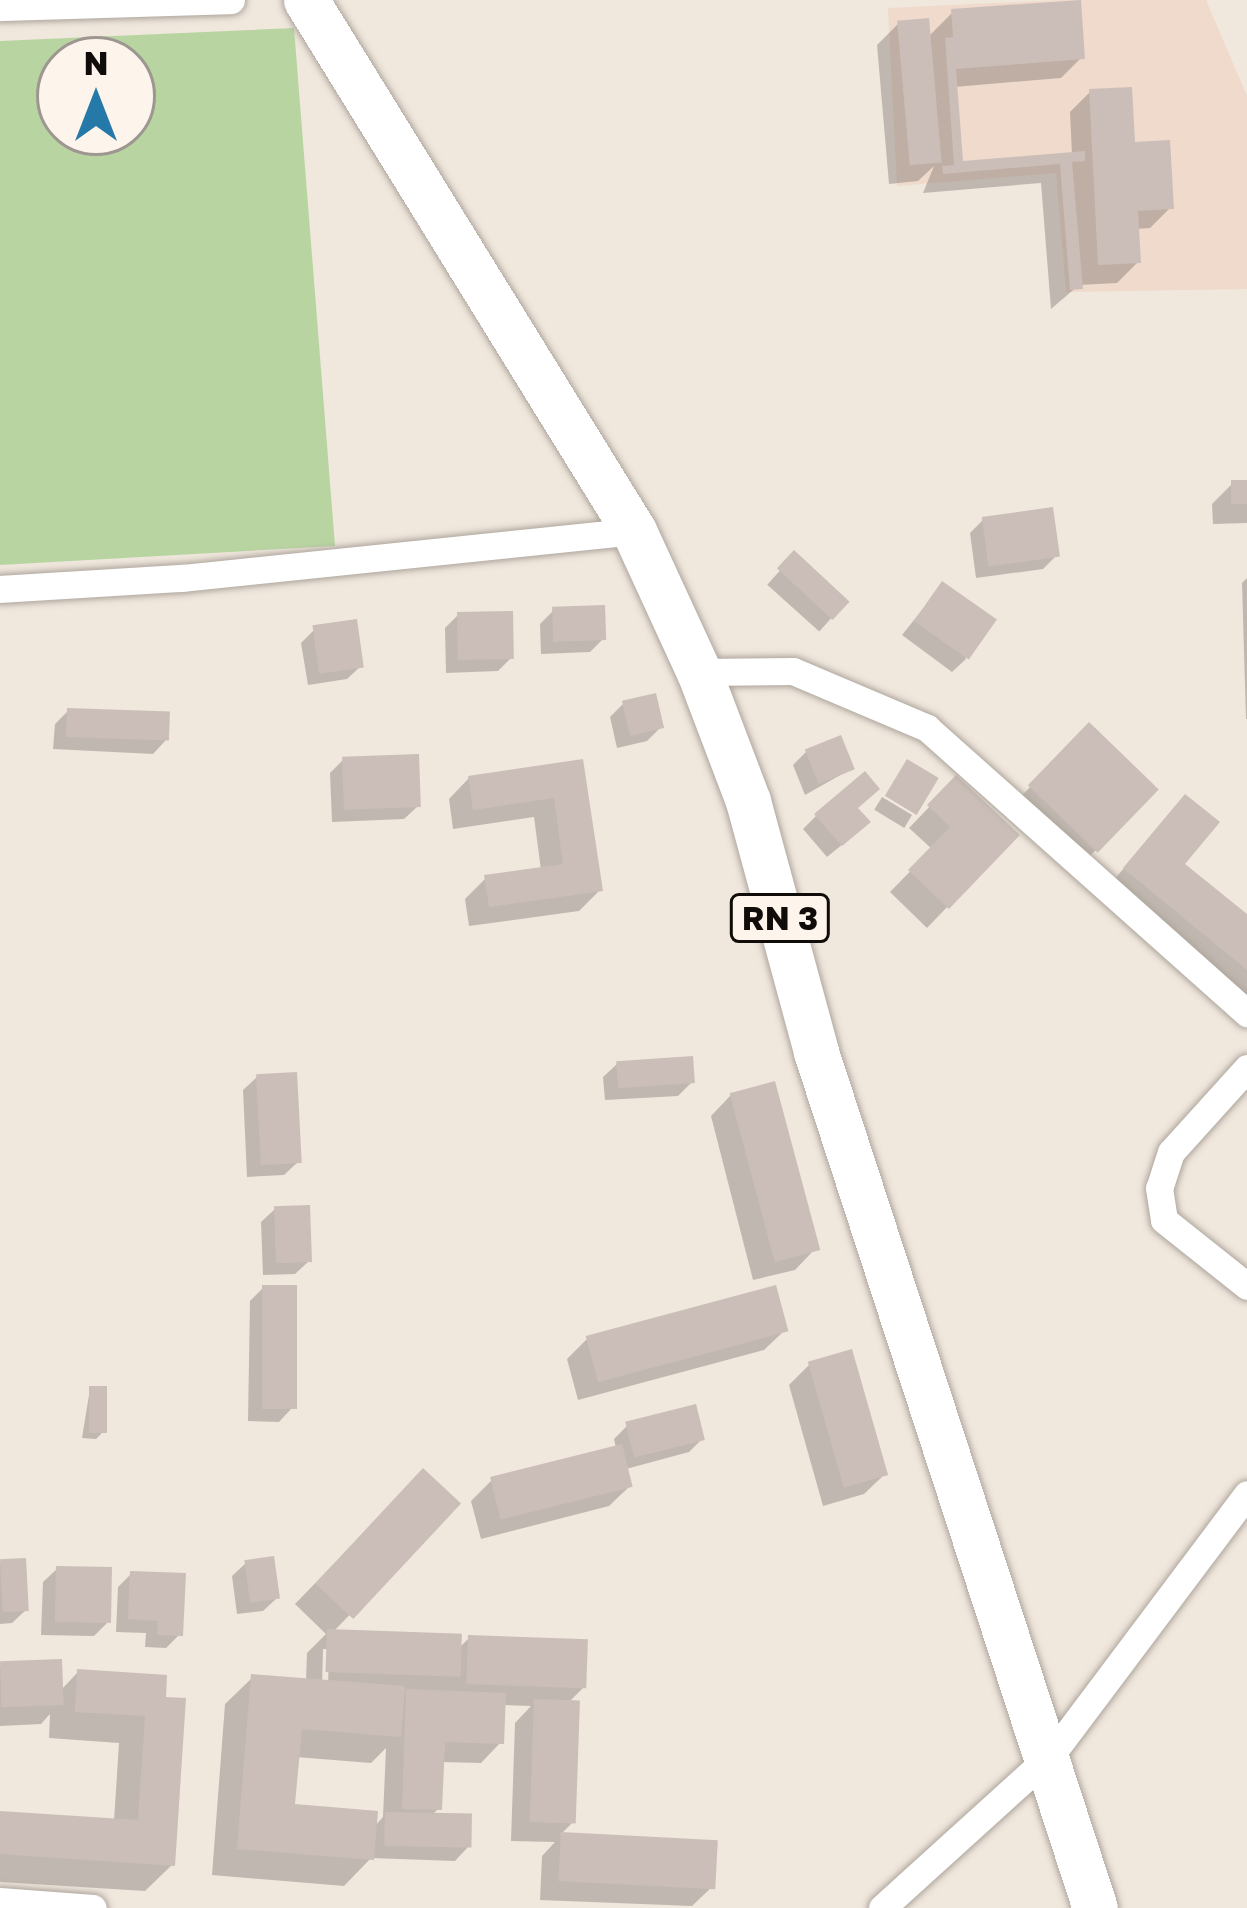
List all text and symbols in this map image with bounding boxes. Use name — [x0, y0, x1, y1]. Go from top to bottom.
north arrow — [36, 36, 156, 156]
text: N — [83, 43, 109, 82]
road number: RN 3 — [729, 891, 831, 945]

